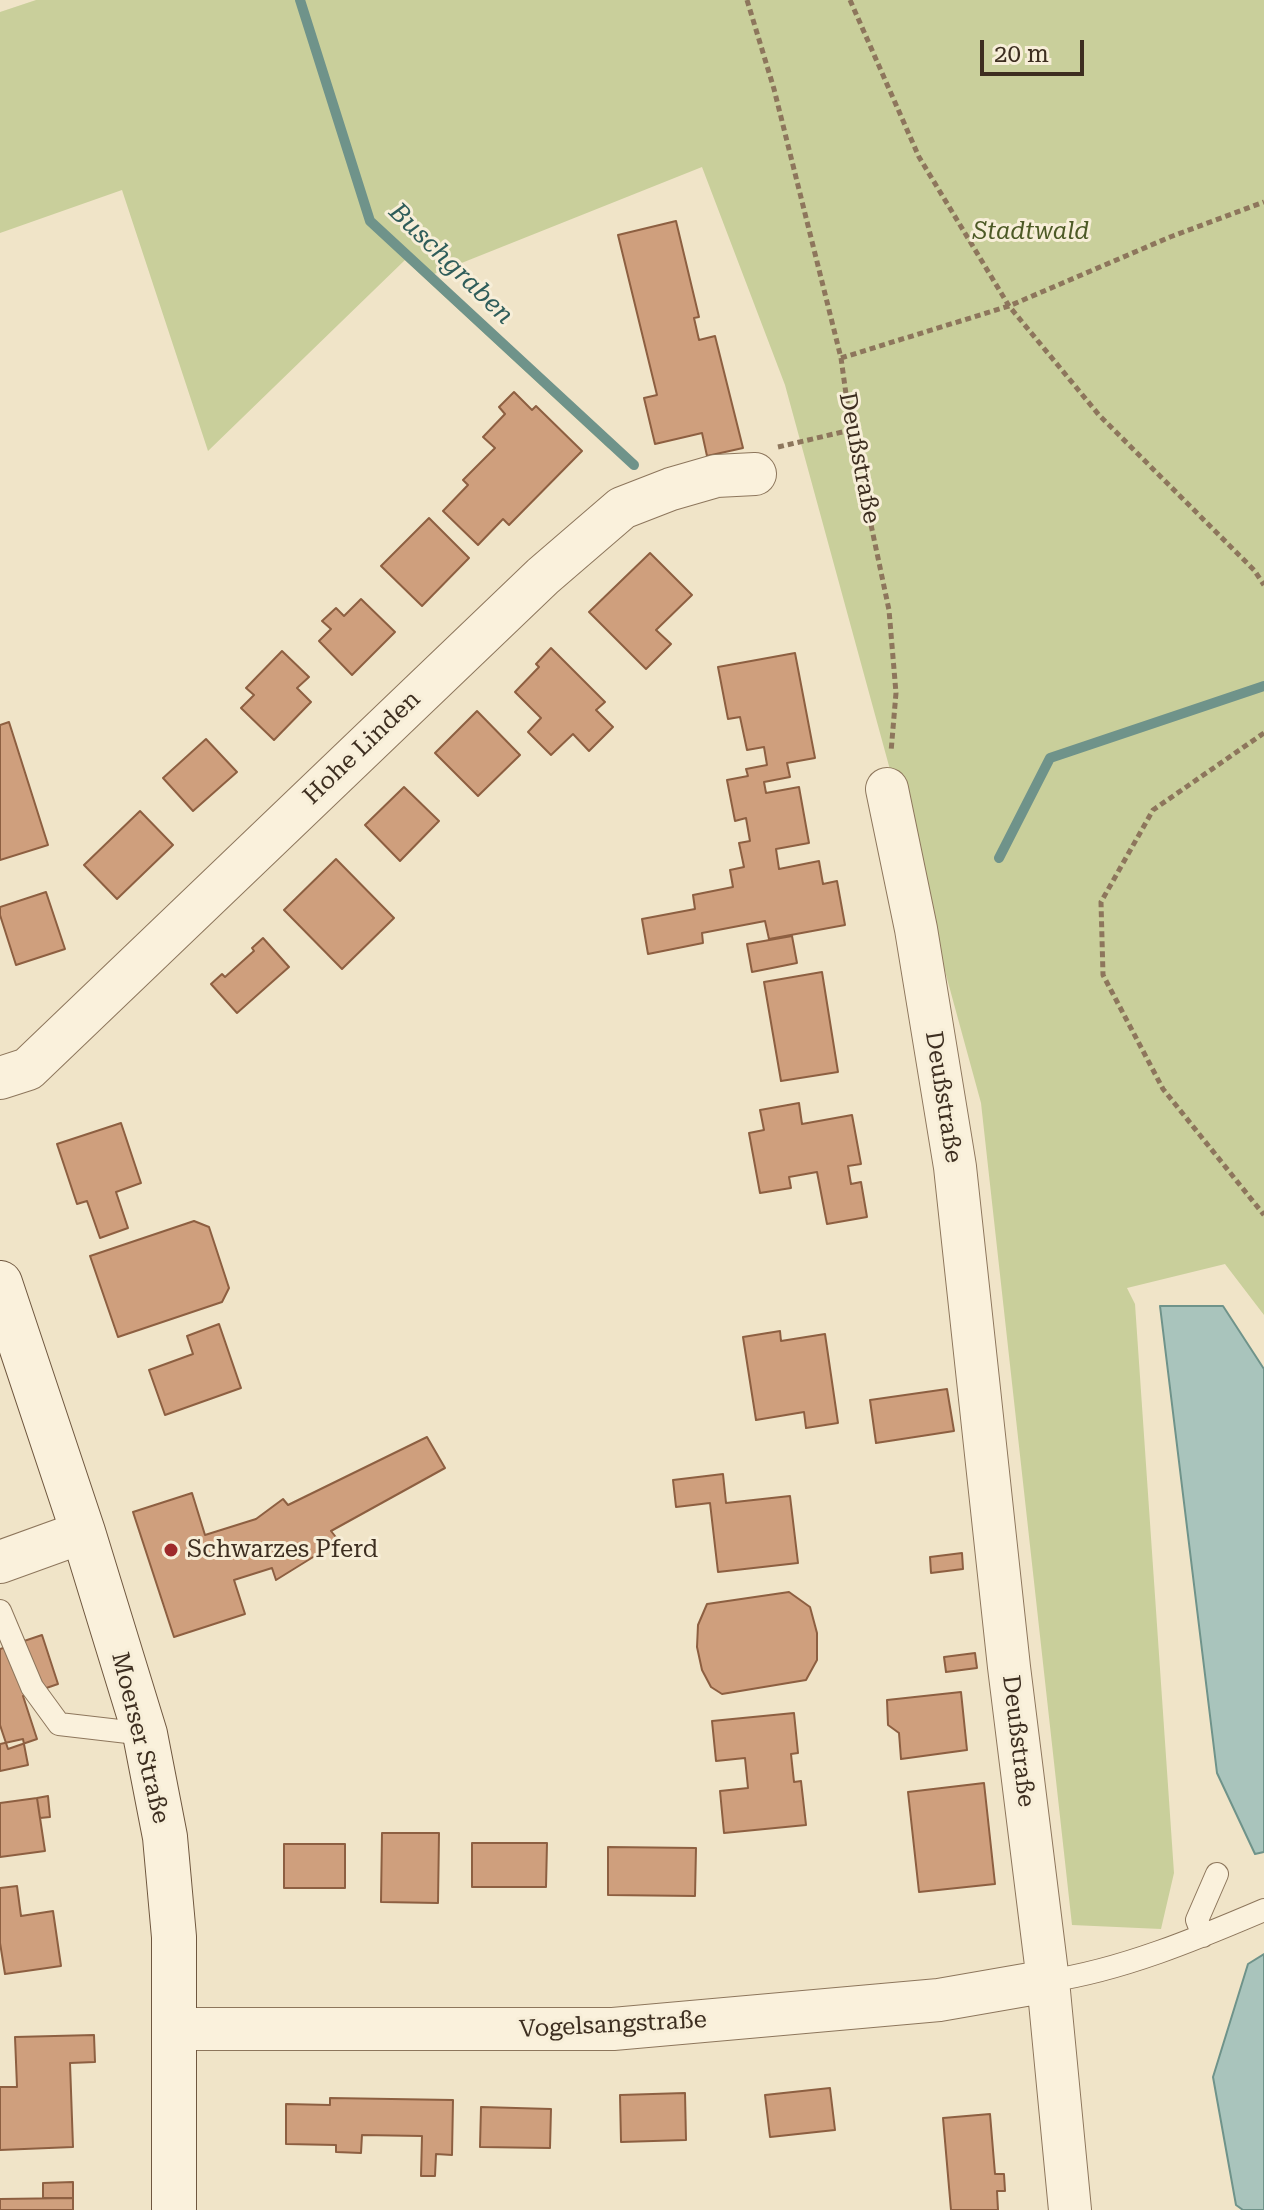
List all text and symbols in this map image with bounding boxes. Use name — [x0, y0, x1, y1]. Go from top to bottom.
scale bar — [984, 24, 1088, 74]
text: 20 m — [994, 40, 1049, 68]
water label: Buschgraben — [382, 197, 520, 331]
park label: Stadtwald — [973, 218, 1089, 246]
street label: Deußstraße — [832, 390, 886, 526]
street label: Hohe Linden — [298, 685, 426, 811]
street label: Deußstraße — [918, 1029, 968, 1165]
place label: Schwarzes Pferd — [187, 1536, 378, 1564]
marker: Schwarzes Pferd — [162, 1541, 180, 1559]
street label: Moerser Straße — [105, 1649, 175, 1827]
street label: Deußstraße — [996, 1673, 1040, 1809]
street label: Vogelsangstraße — [518, 2006, 708, 2044]

